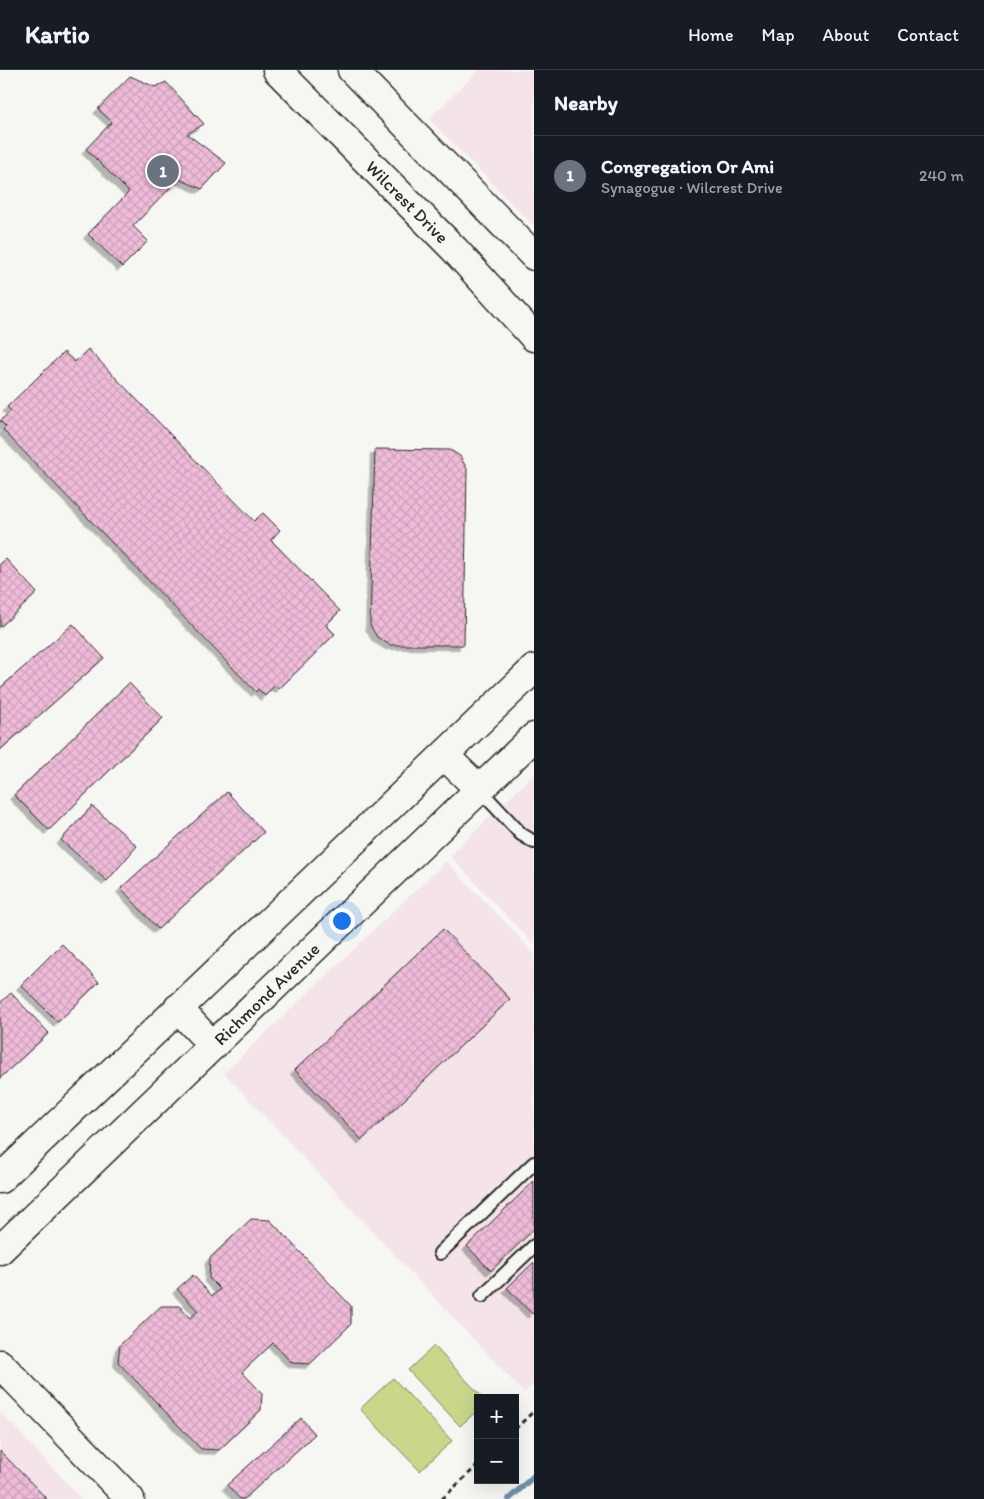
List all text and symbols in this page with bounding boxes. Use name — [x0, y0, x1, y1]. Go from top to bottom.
text: Kartio — [25, 20, 90, 49]
text: Home — [688, 24, 734, 46]
text: Map — [762, 24, 795, 46]
text: About — [823, 24, 869, 46]
text: Contact — [897, 24, 959, 46]
text: Nearby — [554, 90, 618, 115]
pin: 1 — [147, 152, 179, 190]
text: Congregation Or Ami — [601, 155, 774, 178]
street label: Wilcrest Drive — [361, 156, 453, 248]
text: 1 — [566, 166, 574, 185]
text: 240 m — [919, 166, 964, 185]
text: Synagogue · Wilcrest Drive — [601, 178, 783, 197]
your location — [329, 908, 355, 934]
street label: Richmond Avenue — [210, 938, 324, 1050]
map controls — [474, 1394, 519, 1484]
button: + — [474, 1394, 519, 1439]
button: − — [474, 1439, 519, 1484]

